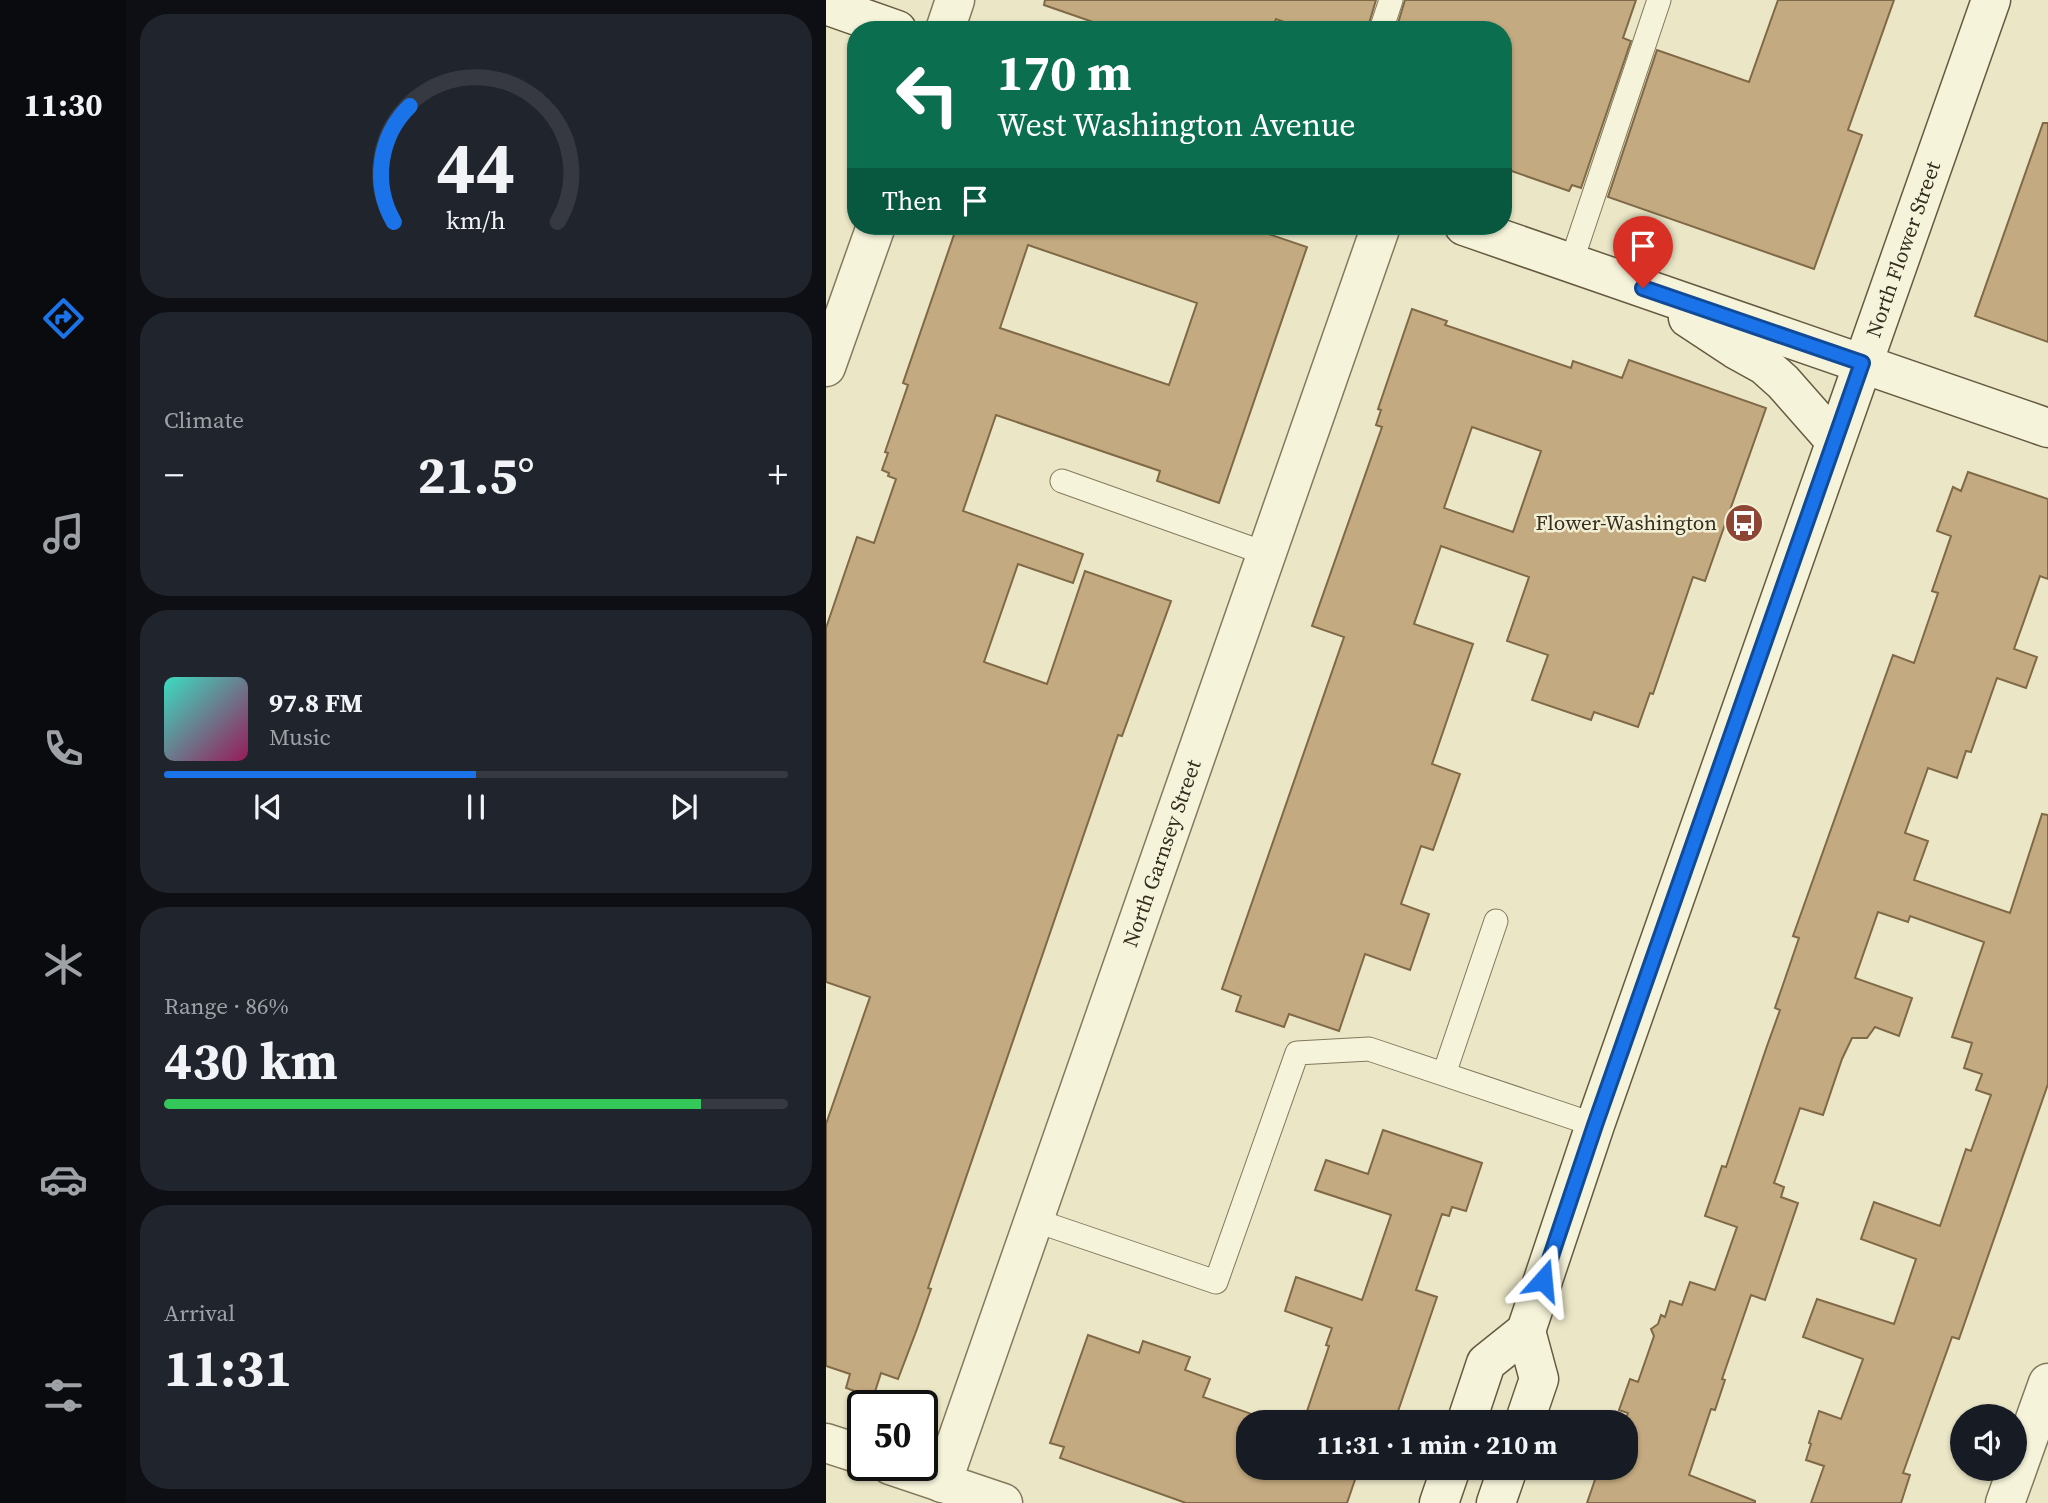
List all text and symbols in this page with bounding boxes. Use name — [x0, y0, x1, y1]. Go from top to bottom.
text: 170 m — [997, 39, 1132, 106]
icon: left — [882, 49, 973, 140]
text: 11:30 — [24, 83, 102, 127]
text: West Washington Avenue — [997, 103, 1356, 147]
text: 44 — [437, 117, 515, 216]
street label: North Flower Street — [1858, 157, 1947, 341]
icon: arrive — [956, 182, 994, 220]
text: Then — [882, 183, 942, 219]
text: km/h — [446, 203, 506, 237]
pin — [1613, 216, 1673, 288]
icon: arrive — [1624, 227, 1662, 265]
icon: directions — [39, 294, 88, 343]
text: Climate — [164, 404, 244, 436]
text: 21.5° — [417, 439, 535, 510]
text: − — [164, 449, 184, 501]
text: + — [768, 449, 788, 501]
bus stop icon: Flower-Washington — [1723, 502, 1765, 544]
place label: Flower-Washington — [1535, 508, 1717, 537]
icon: music — [39, 509, 88, 558]
text: 97.8 FM — [269, 685, 363, 721]
text: Music — [269, 721, 331, 753]
icon: phone — [39, 724, 88, 773]
street label: North Garnsey Street — [1115, 755, 1208, 951]
icon: previous — [249, 788, 287, 826]
icon: pause — [457, 788, 495, 826]
icon: next — [665, 788, 703, 826]
icon: climate — [39, 940, 88, 989]
text: Range · 86% — [164, 990, 289, 1022]
text: 430 km — [164, 1025, 338, 1096]
icon: car — [39, 1155, 88, 1204]
position arrow — [1506, 1243, 1580, 1317]
text: Arrival — [164, 1297, 235, 1329]
text: 11:31 — [164, 1332, 292, 1403]
icon: filters — [39, 1371, 88, 1420]
speed limit sign: 50 — [847, 1390, 938, 1481]
map controls — [1950, 1404, 2027, 1481]
button: sound — [1950, 1404, 2027, 1481]
text: 11:31 · 1 min · 210 m — [1317, 1427, 1557, 1463]

